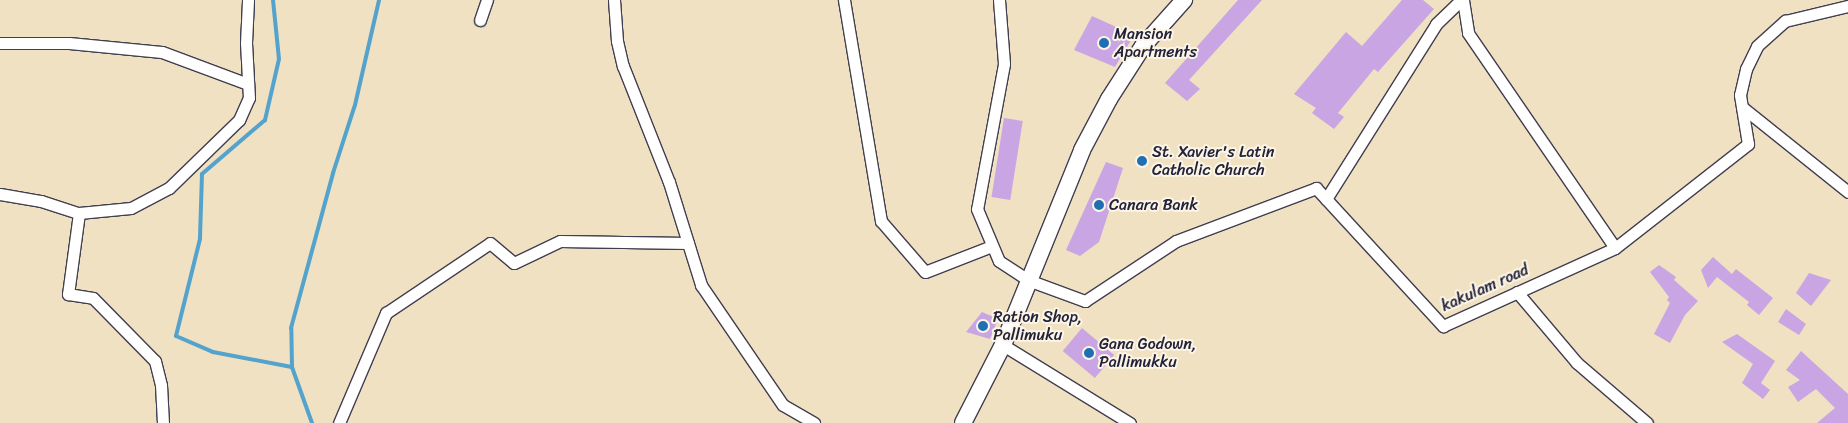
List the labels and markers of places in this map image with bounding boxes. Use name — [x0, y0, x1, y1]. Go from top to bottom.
place label: Mansion Apartments — [1114, 24, 1197, 62]
marker: Mansion Apartments — [1098, 37, 1110, 49]
place label: St. Xavier's Latin Catholic Church — [1152, 142, 1274, 180]
marker: St. Xavier's Latin Catholic Church — [1136, 155, 1148, 167]
place label: Canara Bank — [1109, 195, 1198, 215]
marker: Canara Bank — [1093, 199, 1105, 211]
place label: Ration Shop, Pallimuku — [993, 307, 1082, 345]
marker: Ration Shop, Pallimuku — [977, 320, 989, 332]
place label: Gana Godown, Pallimukku — [1099, 334, 1197, 372]
marker: Gana Godown, Pallimukku — [1083, 347, 1095, 359]

